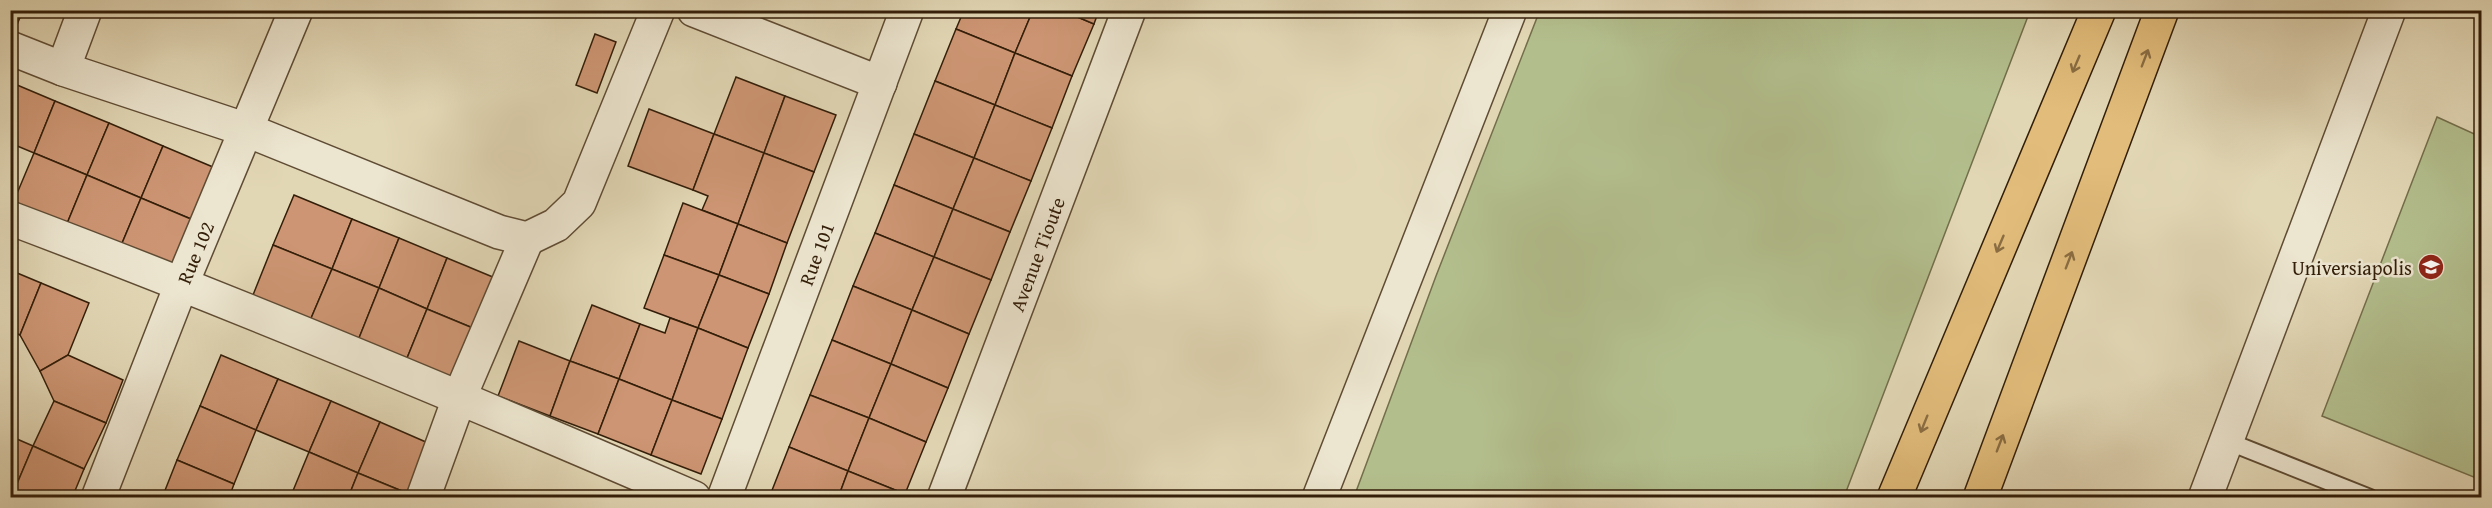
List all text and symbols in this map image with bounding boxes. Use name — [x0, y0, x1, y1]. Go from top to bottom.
one-way arrow — [2140, 49, 2151, 68]
one-way arrow — [2070, 55, 2081, 73]
street label: Avenue Tioute — [1002, 193, 1071, 315]
street label: Rue 102 — [169, 217, 221, 288]
street label: Rue 101 — [791, 218, 841, 289]
one-way arrow — [1994, 234, 2005, 253]
one-way arrow — [2064, 251, 2075, 270]
school or university icon: Universiapolis — [2416, 252, 2446, 282]
place label: Universiapolis — [2292, 253, 2412, 282]
one-way arrow — [1918, 414, 1929, 432]
one-way arrow — [1996, 434, 2007, 453]

